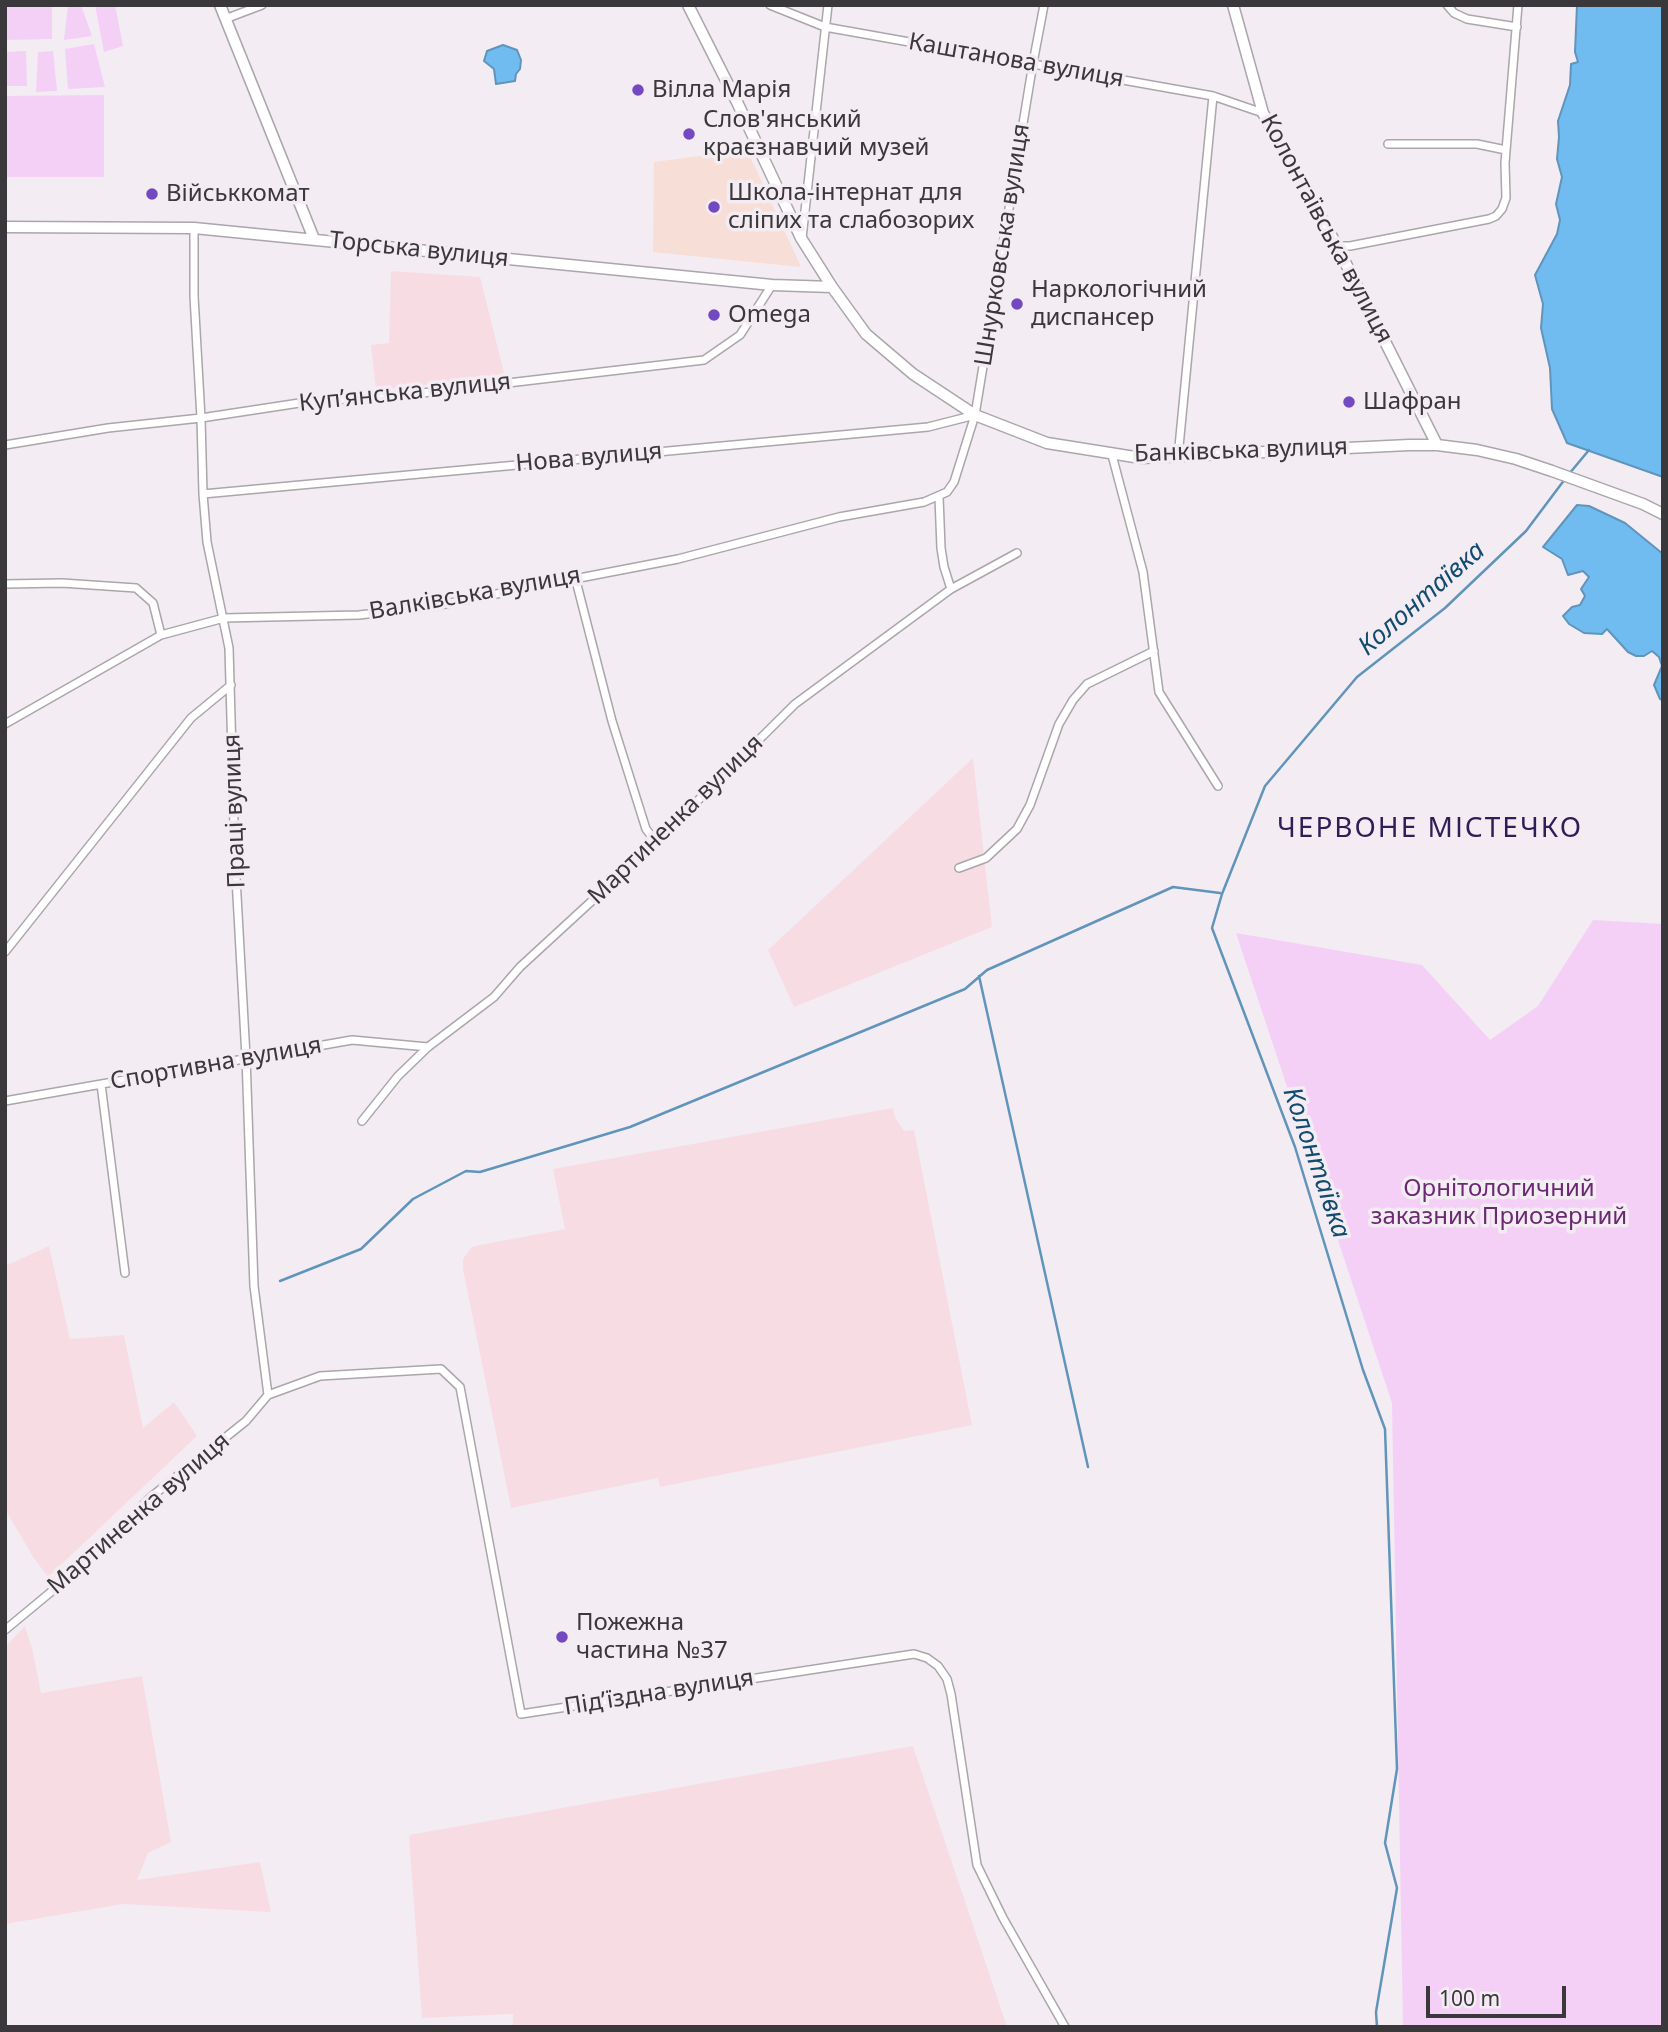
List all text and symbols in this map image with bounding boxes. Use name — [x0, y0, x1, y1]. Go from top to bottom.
street label: Каштанова вулиця — [906, 28, 1126, 94]
place label: Вілла Марія — [652, 76, 791, 104]
marker: Вілла Марія — [630, 82, 646, 98]
place label: Слов'янський краєзнавчий музей — [703, 106, 930, 162]
street label: Колонтаївська вулиця — [1254, 110, 1398, 348]
street label: Шнурковська вулиця — [970, 122, 1036, 368]
marker: Слов'янський краєзнавчий музей — [681, 126, 697, 142]
place label: Школа-інтернат для сліпих та слабозорих — [728, 179, 974, 235]
place label: Військкомат — [166, 180, 310, 208]
marker: Військкомат — [144, 186, 160, 202]
marker: Школа-інтернат для сліпих та слабозорих — [706, 199, 722, 215]
street label: Торська вулиця — [328, 226, 510, 274]
place label: Наркологічний диспансер — [1031, 276, 1207, 332]
marker: Наркологічний диспансер — [1009, 296, 1025, 312]
place label: Omega — [728, 301, 811, 329]
marker: Omega — [706, 307, 722, 323]
street label: Куп’янська вулиця — [298, 368, 512, 418]
place label: Шафран — [1363, 388, 1462, 416]
marker: Шафран — [1341, 394, 1357, 410]
street label: Банківська вулиця — [1134, 433, 1348, 469]
street label: Нова вулиця — [515, 437, 663, 479]
water label: Колонтаївка — [1352, 536, 1492, 662]
street label: Валківська вулиця — [367, 561, 583, 627]
street label: Мартиненка вулиця — [583, 729, 769, 911]
street label: Праці вулиця — [218, 733, 252, 889]
district label: ЧЕРВОНЕ МІСТЕЧКО — [1279, 812, 1581, 846]
street label: Спортивна вулиця — [108, 1031, 324, 1097]
water label: Колонтаївка — [1276, 1083, 1356, 1243]
park label: Орнiтологичний заказник Приозерний — [1371, 1175, 1627, 1231]
street label: Мартиненка вулиця — [42, 1427, 236, 1601]
place label: Пожежна частина №37 — [576, 1609, 728, 1665]
marker: Пожежна частина №37 — [554, 1629, 570, 1645]
street label: Під’їздна вулиця — [562, 1664, 756, 1722]
scale bar — [1430, 1972, 1570, 2016]
text: 100 m — [1439, 1984, 1500, 2012]

